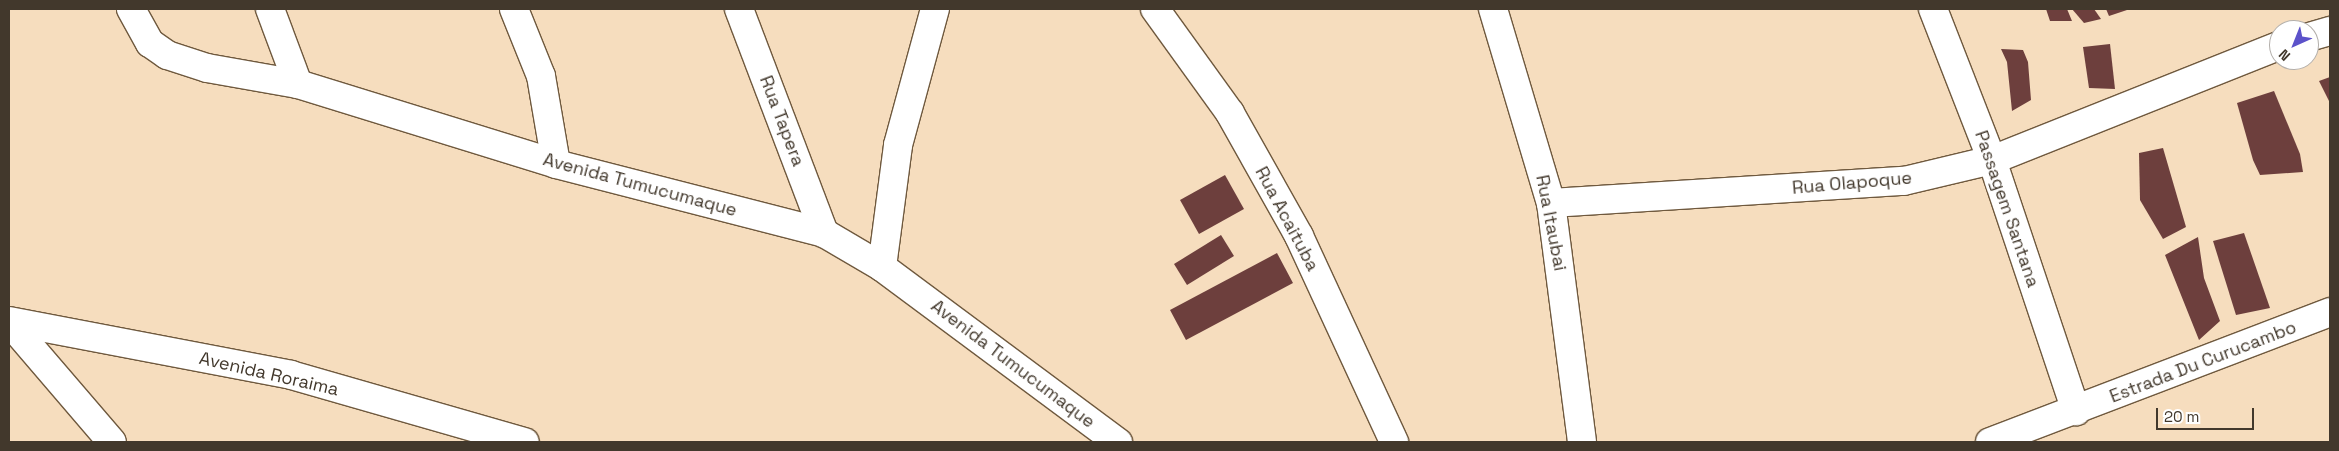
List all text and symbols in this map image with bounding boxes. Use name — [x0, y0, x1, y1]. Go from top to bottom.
north arrow — [2269, 20, 2319, 70]
text: N — [2275, 45, 2294, 65]
street label: Rua Tapera — [755, 72, 809, 170]
street label: Passagem Santana — [1970, 128, 2044, 290]
street label: Avenida Tumucumaque — [541, 149, 739, 221]
street label: Rua Acaituba — [1250, 163, 1324, 275]
street label: Rua Olapoque — [1791, 167, 1913, 199]
street label: Rua Itaubai — [1531, 173, 1571, 273]
street label: Avenida Tumucumaque — [927, 295, 1099, 433]
street label: Estrada Du Curucambo — [2107, 316, 2299, 408]
street label: Avenida Roraima — [197, 347, 341, 401]
scale bar — [2159, 398, 2256, 430]
text: 20 m — [2164, 407, 2199, 426]

